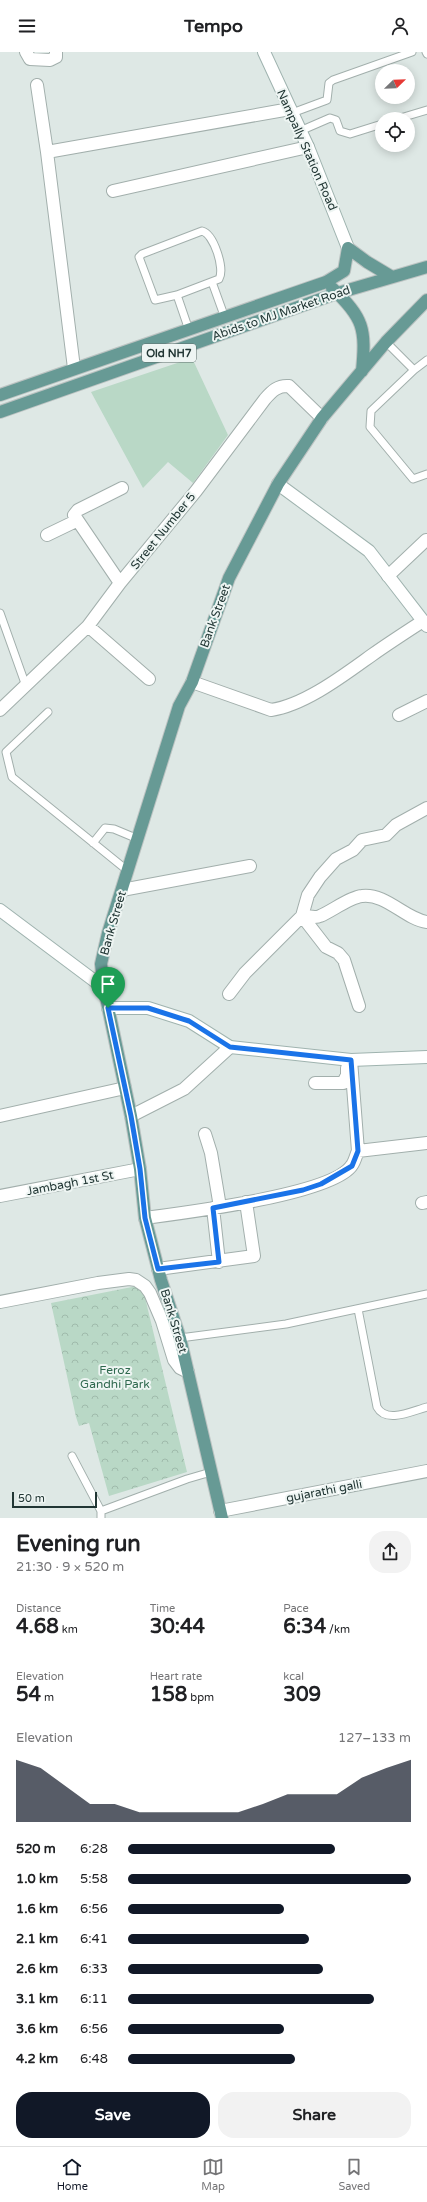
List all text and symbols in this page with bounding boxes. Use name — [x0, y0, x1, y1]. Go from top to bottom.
icon: menu — [16, 15, 38, 37]
text: Tempo — [184, 15, 243, 37]
icon: person — [389, 15, 411, 37]
north arrow — [375, 64, 415, 104]
map controls — [375, 64, 415, 152]
street label: Nampally Station Road — [274, 87, 340, 213]
button: locate — [375, 112, 415, 152]
street label: Abids to MJ Market Road — [210, 283, 352, 343]
road number: Old NH7 — [142, 344, 196, 362]
street label: Street Number 5 — [128, 490, 198, 572]
street label: Bank Street — [197, 582, 233, 650]
street label: Bank Street — [97, 889, 129, 957]
pin — [91, 967, 125, 1008]
icon: arrive — [97, 973, 119, 995]
street label: Jambagh 1st St — [25, 1168, 115, 1198]
street label: Bank Street — [158, 1287, 191, 1355]
park label: Feroz Gandhi Park — [80, 1363, 150, 1391]
street label: gujarathi galli — [285, 1477, 363, 1505]
scale bar — [12, 1490, 97, 1509]
text: 50 m — [18, 1492, 45, 1505]
text: Evening run — [16, 1531, 141, 1557]
button: share — [369, 1531, 411, 1573]
text: 21:30 · 9 × 520 m — [16, 1559, 124, 1575]
text: Distance — [16, 1602, 61, 1615]
text: Time — [150, 1602, 175, 1615]
text: Pace — [283, 1602, 309, 1615]
text: 4.68 — [16, 1615, 59, 1639]
text: 30:44 — [150, 1615, 205, 1639]
text: 6:34 — [283, 1615, 326, 1639]
text: km — [59, 1623, 78, 1636]
text: /km — [326, 1623, 350, 1636]
text: Elevation — [16, 1670, 64, 1683]
text: Heart rate — [150, 1670, 202, 1683]
text: kcal — [283, 1670, 304, 1683]
text: 54 — [16, 1683, 41, 1707]
text: 158 — [150, 1683, 187, 1707]
text: 309 — [283, 1683, 321, 1707]
text: m — [41, 1691, 54, 1704]
text: bpm — [187, 1691, 214, 1704]
text: Elevation — [16, 1730, 73, 1746]
text: 127–133 m — [338, 1730, 411, 1746]
text: 520 m — [16, 1841, 56, 1857]
text: 6:28 — [80, 1841, 108, 1857]
text: 1.0 km — [16, 1871, 58, 1887]
text: 5:58 — [80, 1871, 108, 1887]
text: 1.6 km — [16, 1901, 58, 1917]
text: 6:56 — [80, 1901, 108, 1917]
text: 2.1 km — [16, 1931, 58, 1947]
text: 6:41 — [80, 1931, 108, 1947]
text: 2.6 km — [16, 1961, 58, 1977]
text: 6:33 — [80, 1961, 108, 1977]
text: 3.1 km — [16, 1991, 58, 2007]
text: 6:11 — [80, 1991, 108, 2007]
text: 3.6 km — [16, 2021, 58, 2037]
text: 6:56 — [80, 2021, 108, 2037]
text: 4.2 km — [16, 2051, 58, 2067]
text: 6:48 — [80, 2051, 108, 2067]
button: Save — [16, 2092, 210, 2138]
button: Share — [218, 2092, 411, 2138]
tab: Home — [57, 2156, 88, 2193]
tab: Map — [201, 2156, 225, 2193]
tab: Saved — [338, 2156, 370, 2193]

